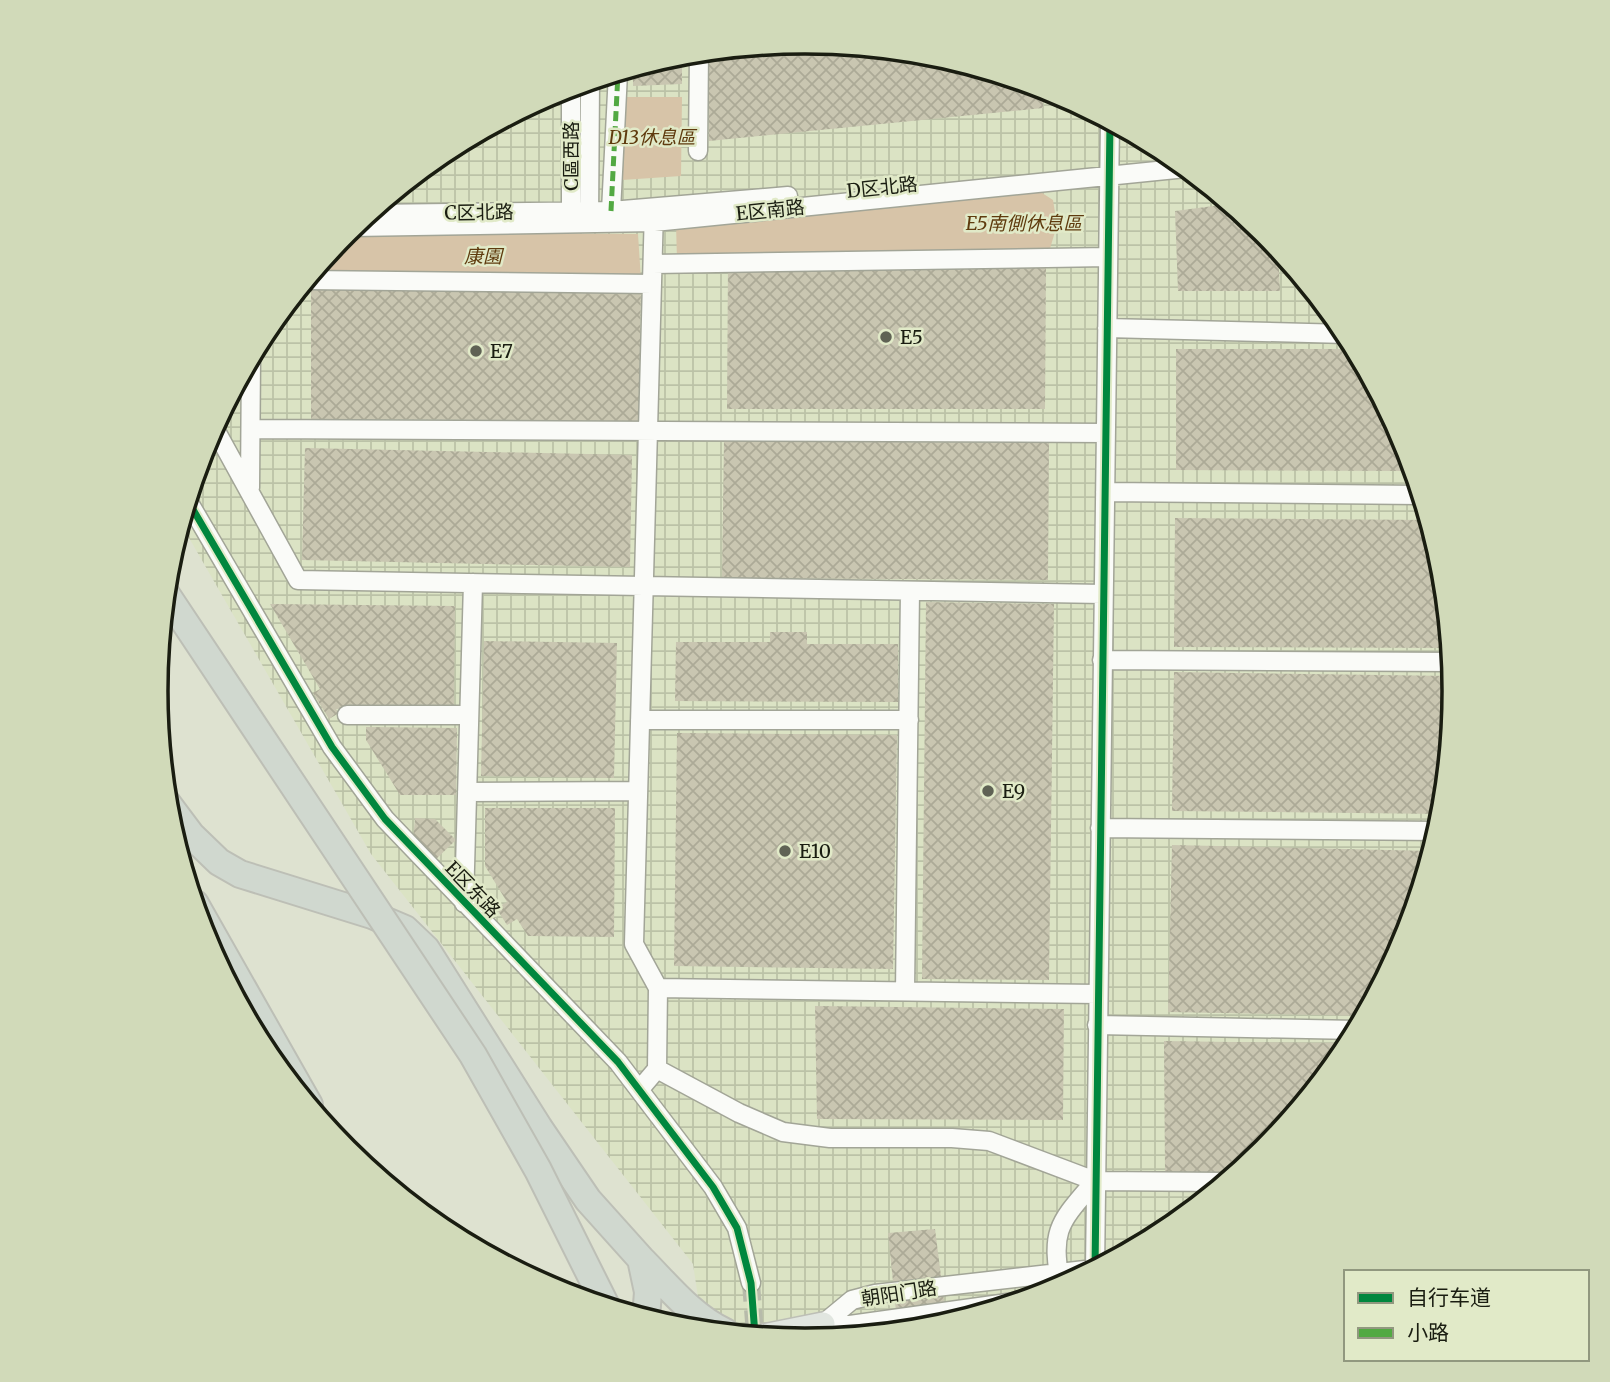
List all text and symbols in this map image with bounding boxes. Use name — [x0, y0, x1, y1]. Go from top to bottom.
street label: C區西路 — [559, 121, 583, 191]
park label: D13休息區 — [607, 125, 698, 149]
street label: D区北路 — [845, 171, 919, 203]
street label: E区南路 — [734, 194, 806, 226]
street label: C区北路 — [444, 199, 514, 225]
park label: E5南側休息區 — [966, 211, 1084, 235]
park label: 康園 — [464, 244, 505, 268]
place label: E5 — [900, 325, 923, 349]
marker: E5 — [878, 329, 894, 345]
place label: E7 — [490, 339, 513, 363]
marker: E7 — [468, 343, 484, 359]
place label: E9 — [1002, 779, 1025, 803]
marker: E9 — [980, 783, 996, 799]
place label: E10 — [799, 839, 831, 863]
marker: E10 — [777, 843, 793, 859]
street label: E区东路 — [440, 856, 506, 922]
legend — [1344, 1270, 1589, 1361]
street label: 朝阳门路 — [860, 1275, 938, 1311]
text: 自行车道 — [1407, 1284, 1491, 1311]
text: 小路 — [1407, 1319, 1449, 1346]

